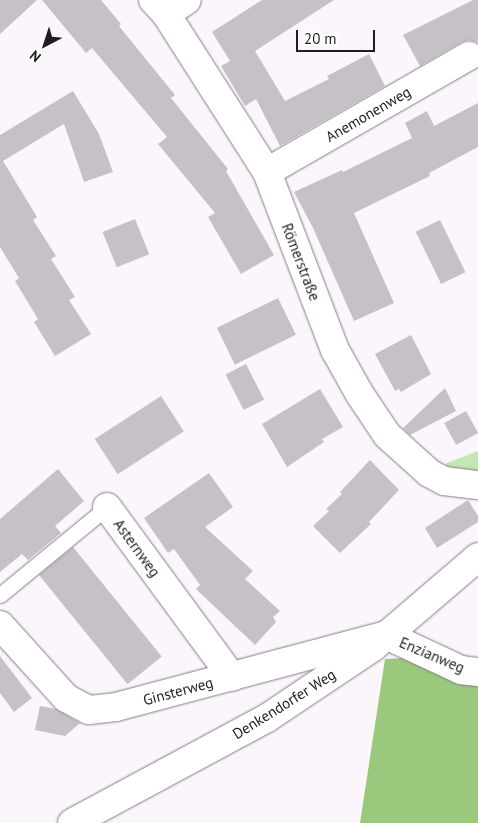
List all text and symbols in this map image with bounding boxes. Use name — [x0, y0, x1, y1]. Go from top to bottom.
north arrow — [20, 20, 70, 70]
scale bar — [298, 20, 377, 52]
text: 20 m — [304, 29, 337, 48]
text: N — [26, 47, 45, 66]
street label: Anemonenweg — [322, 82, 414, 146]
street label: Römerstraße — [278, 221, 324, 303]
street label: Asternweg — [110, 515, 164, 581]
street label: Enzianweg — [397, 633, 467, 677]
street label: Denkendorfer Weg — [229, 665, 339, 743]
street label: Ginsterweg — [141, 673, 215, 709]

